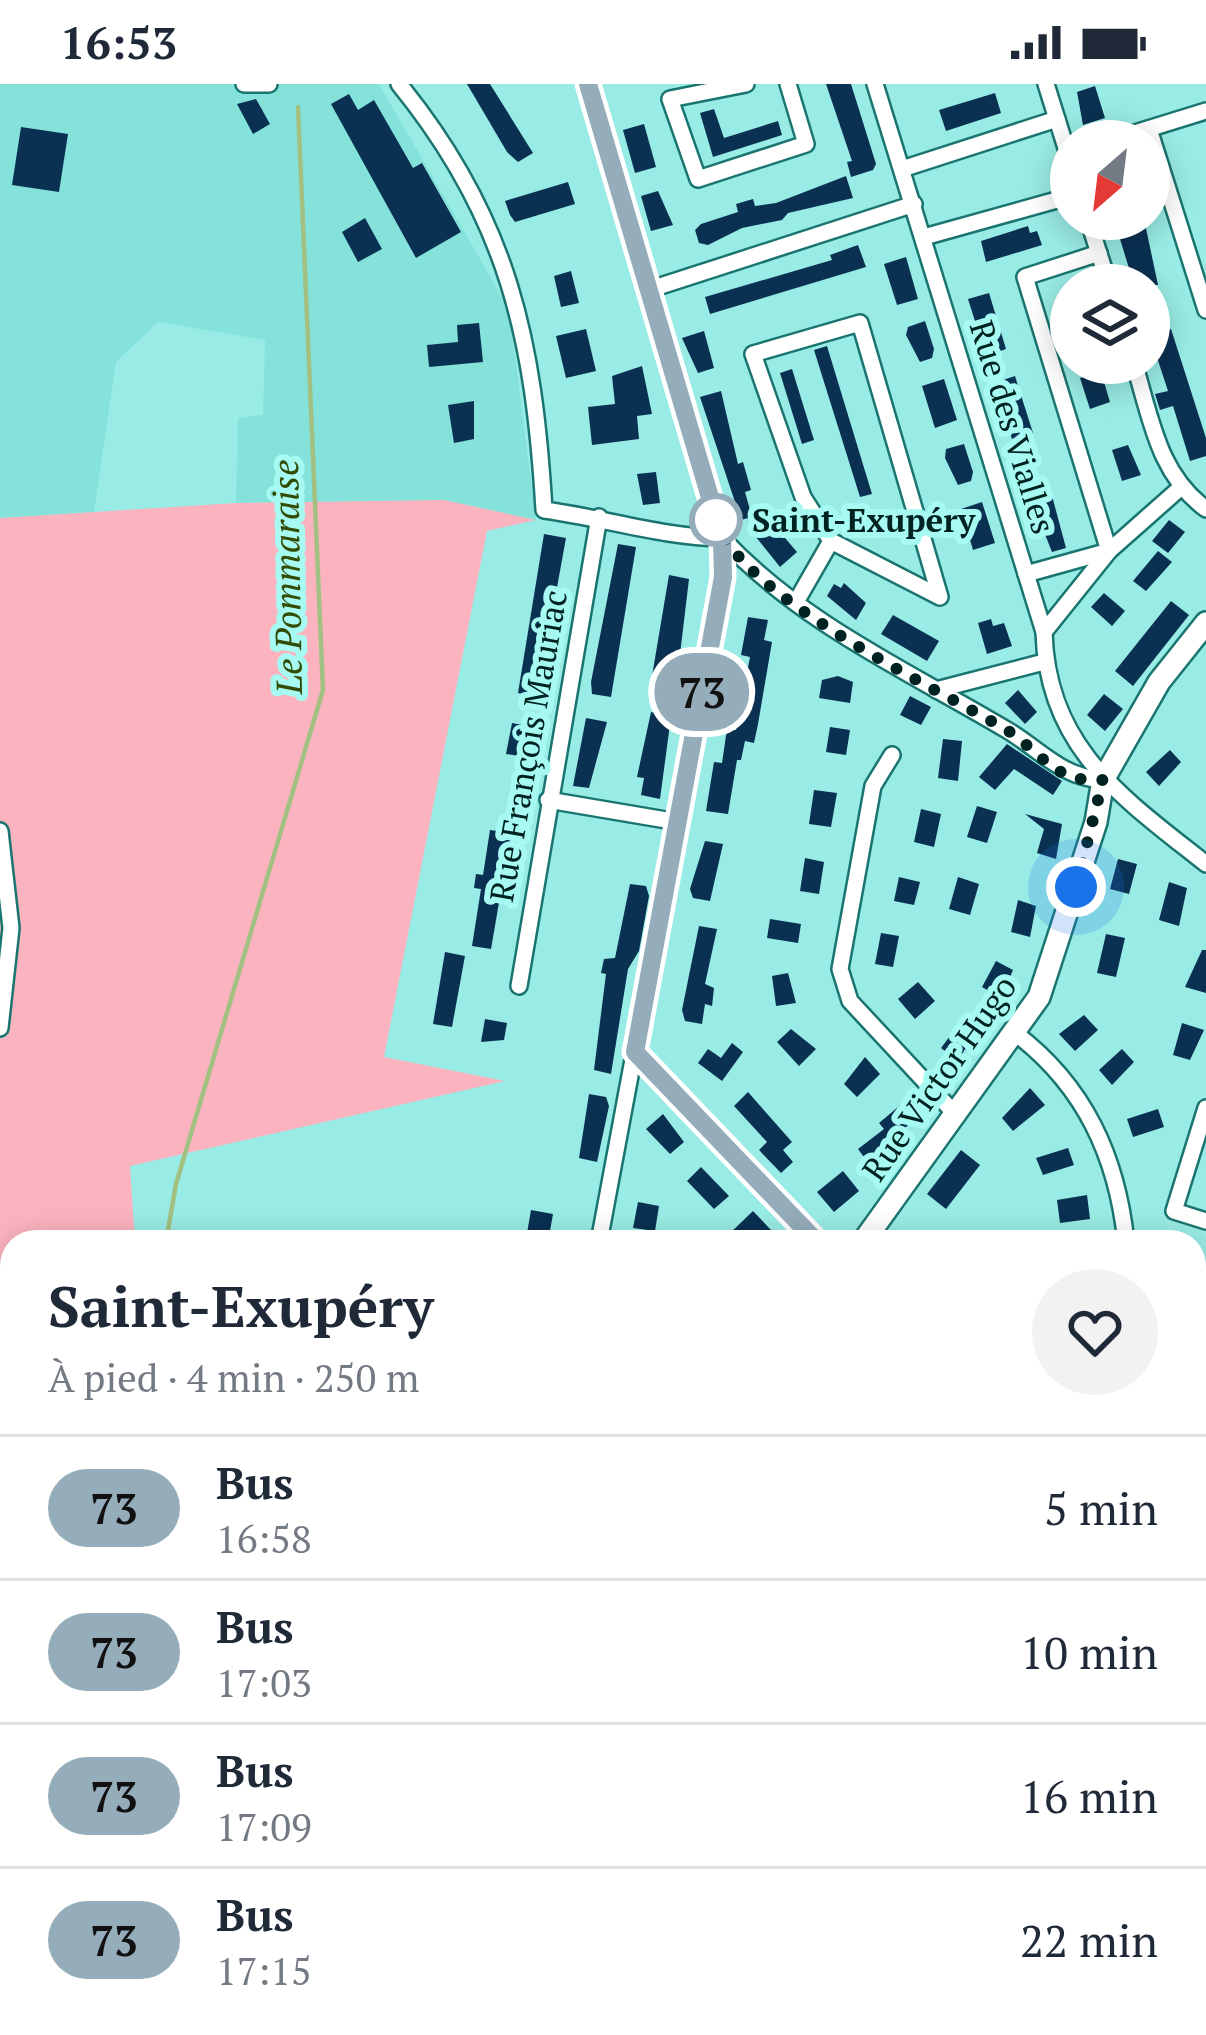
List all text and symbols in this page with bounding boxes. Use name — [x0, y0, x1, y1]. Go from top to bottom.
text: 16:53 — [60, 12, 177, 72]
north arrow — [1050, 120, 1170, 240]
map controls — [1050, 120, 1170, 384]
button: layers — [1050, 264, 1170, 384]
street label: Rue des Vialles — [961, 315, 1066, 539]
water label: Le Pommaraise — [261, 459, 312, 696]
marker: Saint-Exupéry — [691, 495, 741, 545]
place label: Saint-Exupéry — [752, 498, 976, 541]
street label: Rue François Mauriac — [479, 587, 576, 905]
line badge: 73 — [648, 653, 756, 731]
text: 73 — [678, 664, 726, 720]
your location — [1046, 857, 1106, 917]
street label: Rue Victor Hugo — [852, 967, 1025, 1189]
text: Saint-Exupéry — [48, 1268, 434, 1343]
button: heart — [1032, 1269, 1158, 1395]
text: À pied · 4 min · 250 m — [48, 1351, 419, 1403]
text: Bus — [216, 1452, 294, 1512]
text: 5 min — [1044, 1478, 1158, 1538]
text: 73 — [90, 1480, 138, 1536]
text: 16:58 — [216, 1512, 312, 1564]
text: Bus — [216, 1596, 294, 1656]
text: 10 min — [1020, 1622, 1158, 1682]
text: 73 — [90, 1624, 138, 1680]
text: 17:03 — [216, 1656, 312, 1708]
text: Bus — [216, 1740, 294, 1800]
text: 16 min — [1020, 1766, 1158, 1826]
text: 73 — [90, 1768, 138, 1824]
text: 17:09 — [216, 1800, 312, 1852]
text: Bus — [216, 1884, 294, 1944]
text: 22 min — [1020, 1910, 1158, 1970]
text: 73 — [90, 1912, 138, 1968]
text: 17:15 — [216, 1944, 312, 1996]

